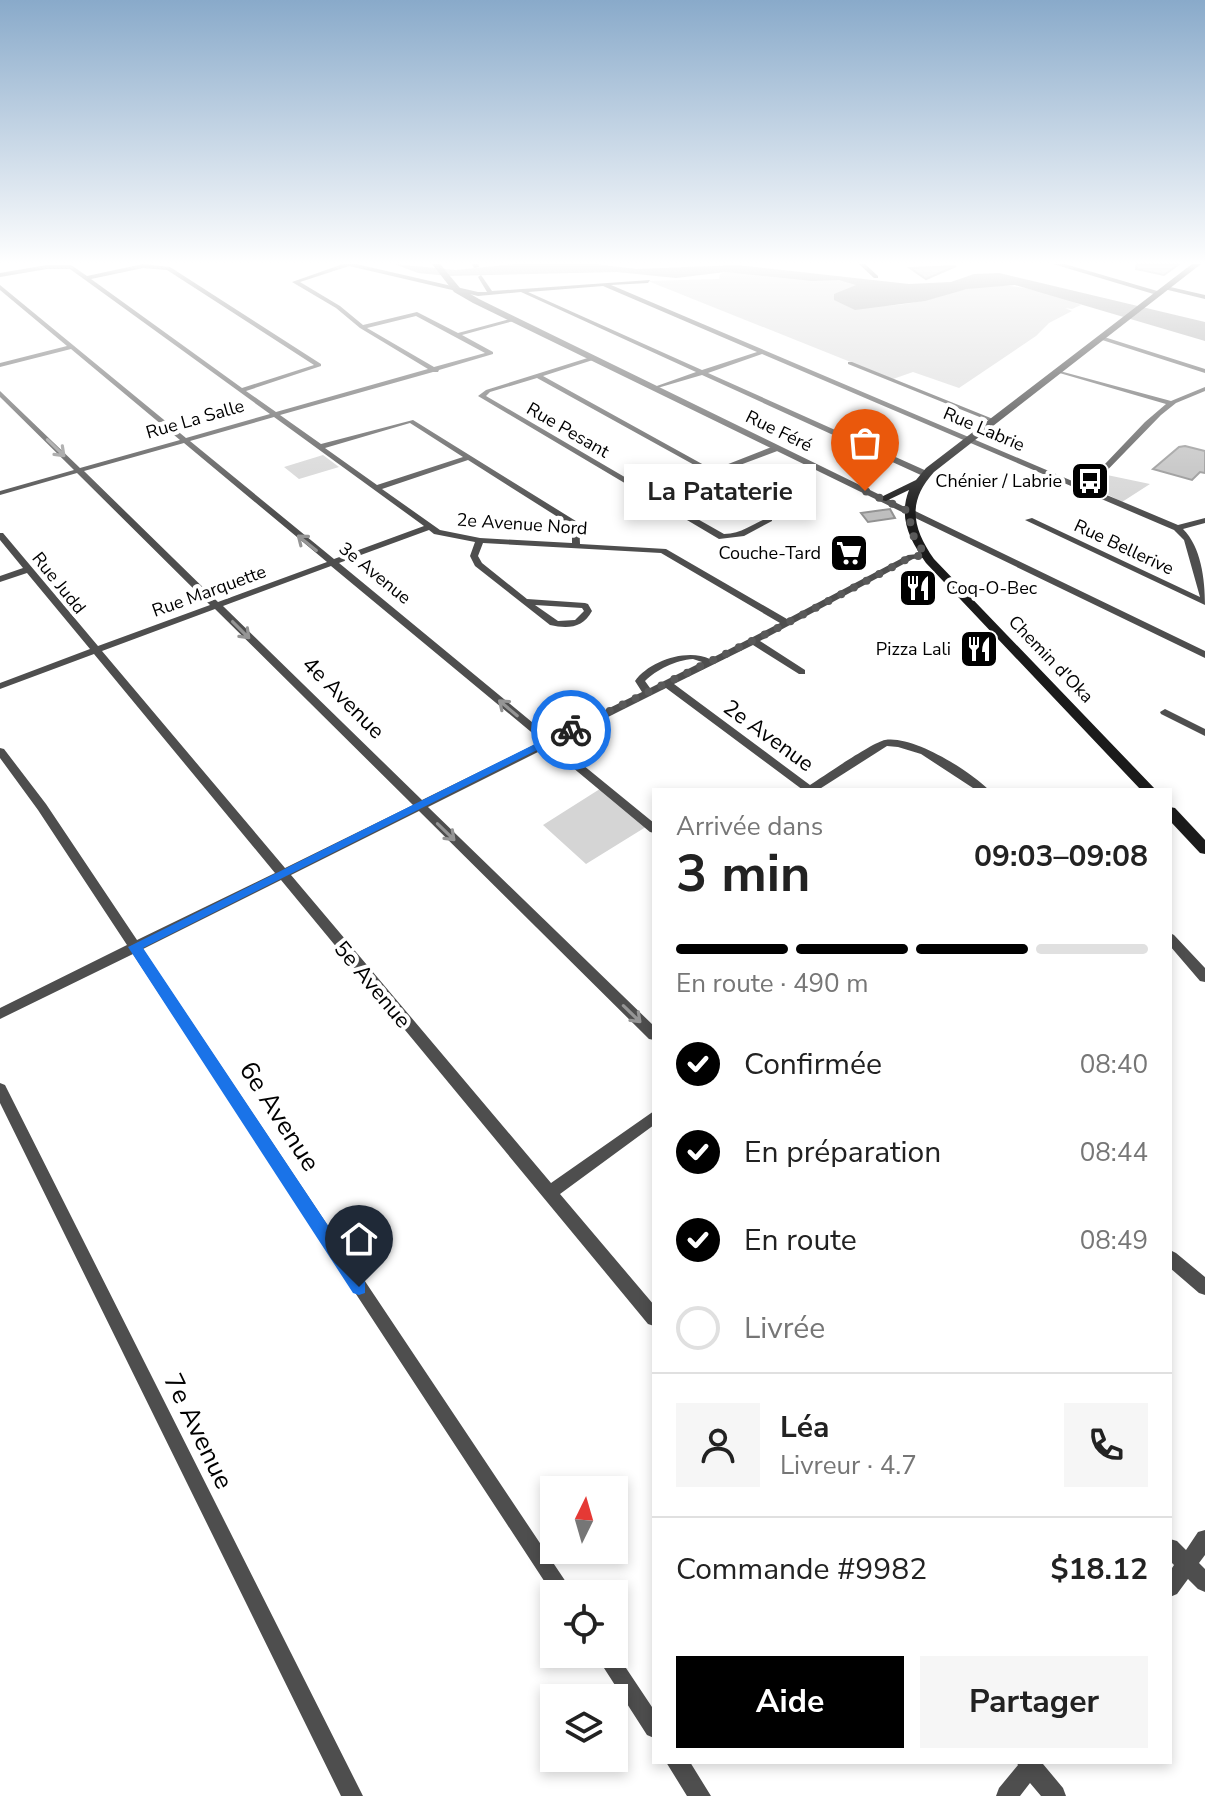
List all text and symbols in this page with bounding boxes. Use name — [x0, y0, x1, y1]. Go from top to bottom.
street label: Rue La Salle — [143, 394, 247, 444]
street label: Rue Pesant — [522, 397, 614, 464]
street label: Rue Labrie — [940, 401, 1028, 457]
street label: Rue Féré — [742, 405, 816, 457]
pin — [831, 409, 899, 491]
icon: bag — [843, 421, 887, 465]
one-way arrow — [46, 438, 65, 457]
bus stop icon: Chénier / Labrie — [1069, 460, 1111, 502]
callout: La Pataterie — [625, 463, 817, 519]
place label: Chénier / Labrie — [935, 469, 1062, 493]
text: La Pataterie — [647, 474, 793, 509]
street label: 2e Avenue Nord — [456, 507, 588, 541]
street label: Rue Bellerive — [1070, 513, 1178, 581]
supermarket icon: Couche-Tard — [828, 532, 870, 574]
one-way arrow — [297, 534, 318, 552]
street label: 3e Avenue — [334, 537, 416, 609]
place label: Couche-Tard — [718, 541, 821, 565]
street label: Rue Judd — [27, 547, 91, 619]
street label: Rue Marquette — [149, 559, 269, 623]
restaurant icon: Coq-O-Bec — [897, 567, 939, 609]
place label: Coq-O-Bec — [946, 576, 1037, 600]
street label: Chemin d'Oka — [1003, 610, 1099, 708]
one-way arrow — [231, 620, 250, 639]
restaurant icon: Pizza Lali — [958, 628, 1000, 670]
place label: Pizza Lali — [876, 637, 951, 661]
street label: 4e Avenue — [295, 650, 391, 746]
courier — [531, 690, 611, 770]
street label: 2e Avenue — [717, 693, 820, 779]
one-way arrow — [498, 699, 518, 717]
icon: bike — [549, 708, 593, 752]
text: Arrivée dans — [676, 809, 823, 844]
one-way arrow — [436, 823, 456, 842]
text: 09:03–09:08 — [974, 836, 1148, 877]
text: 3 min — [676, 838, 811, 909]
street label: 5e Avenue — [327, 935, 418, 1035]
text: En route · 490 m — [676, 966, 869, 1001]
one-way arrow — [622, 1004, 641, 1023]
icon: check — [676, 1042, 720, 1086]
text: Confirmée — [744, 1044, 882, 1085]
text: 08:40 — [1080, 1047, 1148, 1082]
street label: 6e Avenue — [231, 1054, 328, 1178]
icon: check — [676, 1130, 720, 1174]
text: En préparation — [744, 1132, 941, 1173]
text: 08:44 — [1080, 1135, 1148, 1170]
pin — [325, 1205, 393, 1287]
icon: home — [337, 1217, 381, 1261]
icon: check — [676, 1218, 720, 1262]
text: En route — [744, 1220, 857, 1261]
text: 08:49 — [1080, 1223, 1148, 1258]
text: Livrée — [744, 1308, 825, 1349]
street label: 7e Avenue — [156, 1368, 242, 1495]
button: person — [676, 1403, 760, 1487]
button: phone — [1064, 1403, 1148, 1487]
text: Léa — [780, 1407, 829, 1448]
text: Livreur · 4.7 — [780, 1448, 917, 1483]
north arrow — [540, 1476, 628, 1564]
map controls — [540, 1476, 628, 1772]
text: Commande #9982 — [676, 1549, 927, 1590]
text: $18.12 — [1051, 1549, 1148, 1590]
button: locate — [540, 1580, 628, 1668]
button: Aide — [676, 1656, 904, 1748]
button: Partager — [920, 1656, 1148, 1748]
button: layers — [540, 1684, 628, 1772]

